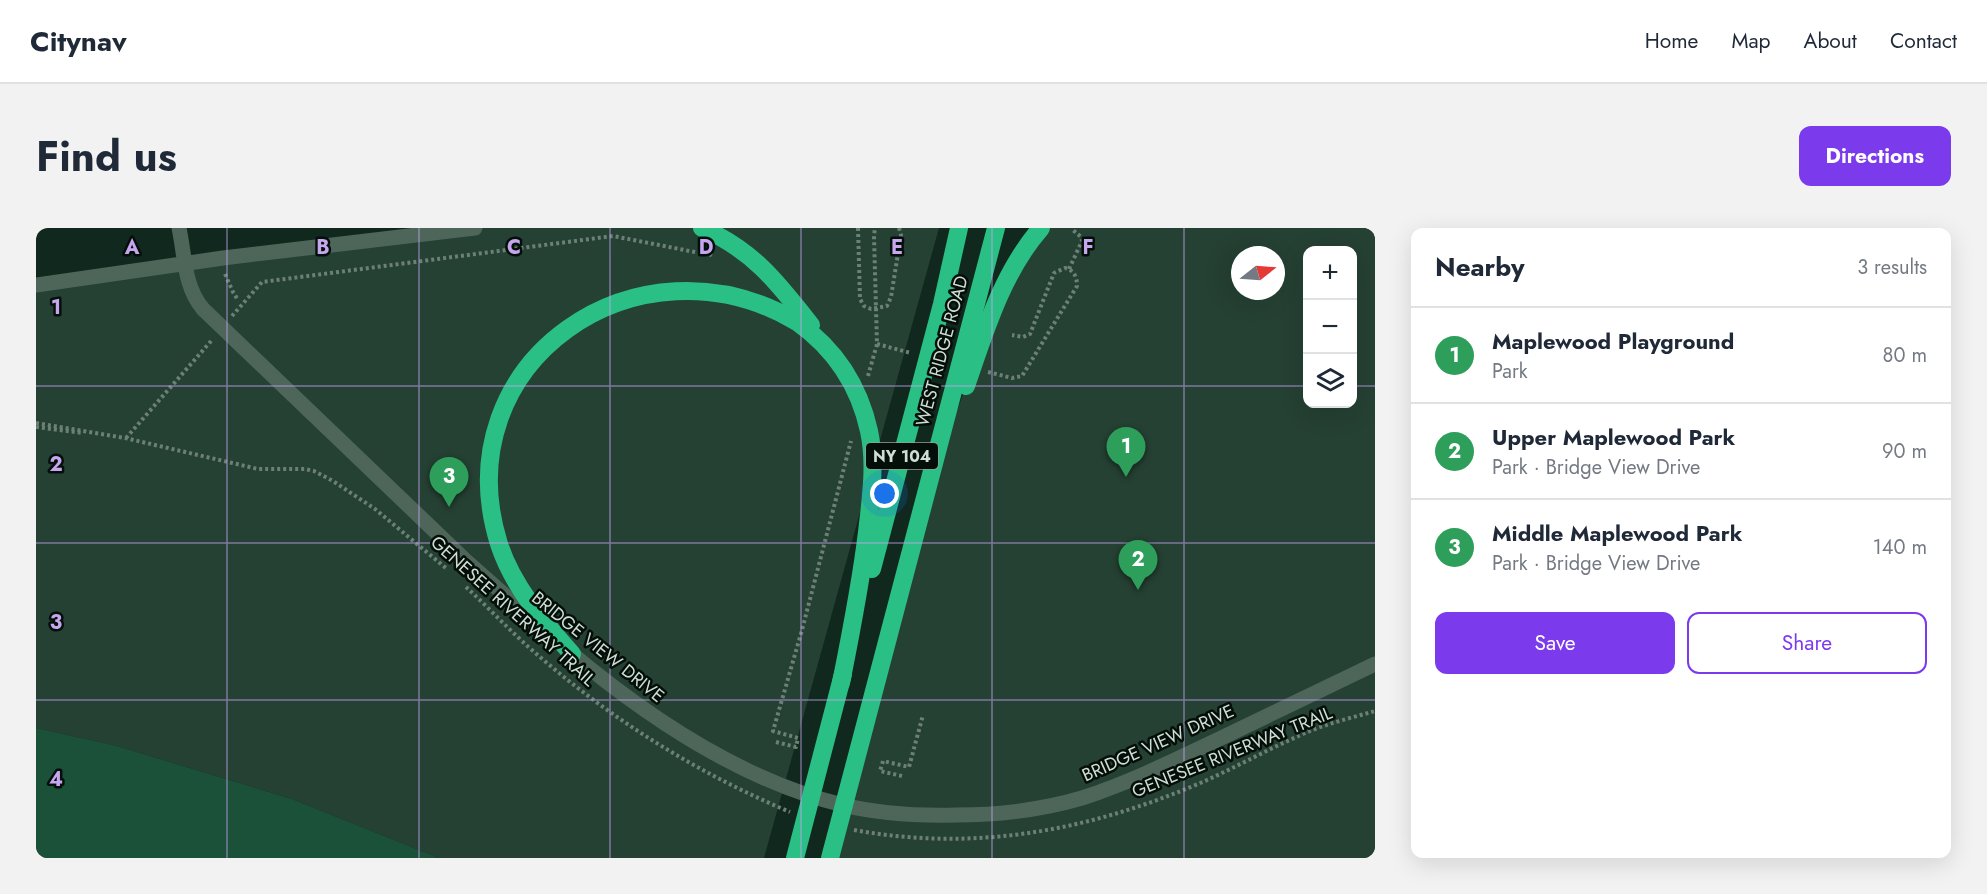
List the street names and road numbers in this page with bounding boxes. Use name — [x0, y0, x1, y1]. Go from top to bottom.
street label: WEST RIDGE ROAD — [909, 273, 975, 429]
road number: NY 104 — [866, 443, 938, 469]
street label: GENESEE RIVERWAY TRAIL — [425, 530, 601, 692]
street label: BRIDGE VIEW DRIVE — [526, 585, 670, 709]
street label: BRIDGE VIEW DRIVE — [1078, 698, 1238, 788]
street label: GENESEE RIVERWAY TRAIL — [1128, 700, 1336, 804]

